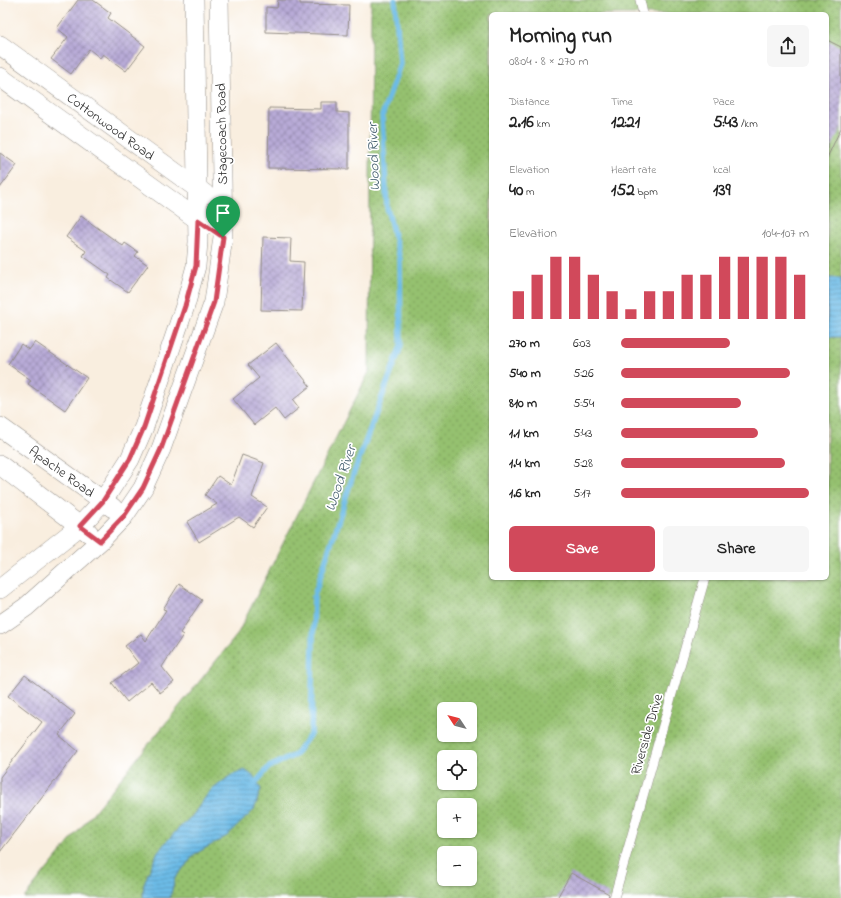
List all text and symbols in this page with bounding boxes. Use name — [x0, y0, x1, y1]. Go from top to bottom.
text: Morning run — [509, 21, 612, 53]
button: share — [767, 25, 809, 67]
text: 08:04 · 8 × 270 m — [509, 52, 589, 71]
street label: Stagecoach Road — [211, 83, 235, 185]
street label: Cottonwood Road — [62, 88, 158, 166]
text: Distance — [509, 94, 550, 110]
text: Time — [611, 94, 633, 110]
text: Pace — [713, 94, 734, 110]
text: 2.16 — [509, 110, 534, 135]
text: 12:21 — [611, 110, 640, 135]
text: 5:43 — [713, 110, 738, 135]
text: km — [534, 116, 550, 132]
text: /km — [738, 116, 758, 132]
water label: Wood River — [362, 120, 386, 191]
text: Elevation — [509, 162, 549, 178]
text: Heart rate — [611, 162, 656, 178]
text: kcal — [713, 162, 731, 178]
text: 40 — [509, 178, 523, 203]
text: 152 — [611, 178, 635, 203]
text: 139 — [713, 178, 731, 203]
text: m — [523, 184, 535, 200]
text: bpm — [635, 184, 658, 200]
pin — [206, 196, 240, 237]
icon: arrive — [212, 202, 234, 224]
text: Elevation — [509, 224, 557, 243]
text: 104–107 m — [762, 224, 809, 243]
text: 270 m — [509, 334, 540, 353]
text: 6:03 — [573, 334, 591, 353]
text: 540 m — [509, 364, 541, 383]
text: 5:26 — [573, 364, 594, 383]
text: 810 m — [509, 394, 537, 413]
text: 5:54 — [573, 394, 594, 413]
text: 1.1 km — [509, 424, 539, 443]
text: 5:43 — [573, 424, 592, 443]
water label: Wood River — [319, 440, 363, 514]
street label: Apache Road — [24, 441, 98, 503]
text: 1.4 km — [509, 454, 540, 473]
text: 5:28 — [573, 454, 593, 473]
text: 1.6 km — [509, 484, 541, 503]
text: 5:17 — [573, 484, 591, 503]
button: Save — [509, 526, 655, 572]
button: Share — [663, 526, 809, 572]
street label: Riverside Drive — [626, 691, 669, 777]
north arrow — [437, 702, 477, 742]
map controls — [437, 702, 477, 886]
button: locate — [437, 750, 477, 790]
button: + — [437, 798, 477, 838]
button: − — [437, 846, 477, 886]

